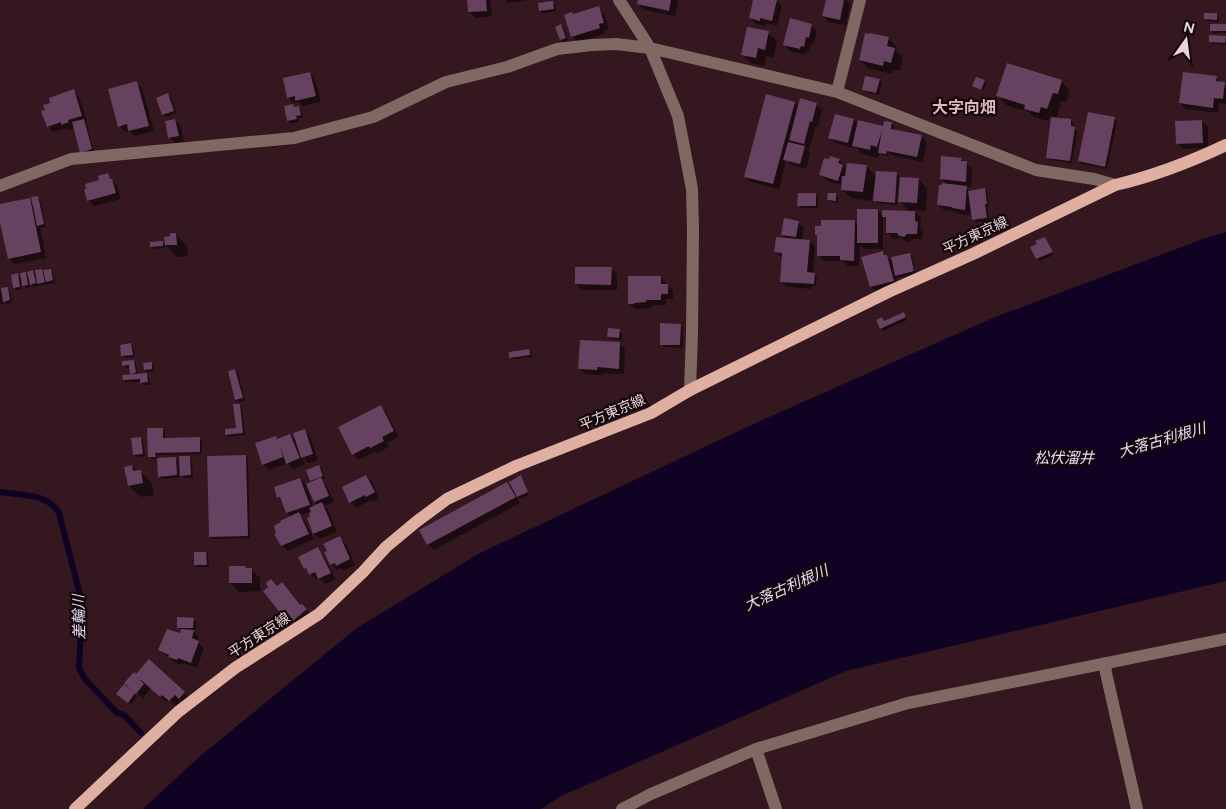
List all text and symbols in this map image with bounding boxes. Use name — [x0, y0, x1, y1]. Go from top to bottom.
north arrow — [1161, 15, 1211, 65]
text: N — [1182, 18, 1196, 37]
district label: 大字向畑 — [932, 98, 996, 117]
street label: 平方東京線 — [940, 213, 1011, 258]
street label: 平方東京線 — [577, 391, 648, 434]
water label: 大落古利根川 — [1116, 418, 1210, 461]
water label: 松伏溜井 — [1034, 449, 1096, 467]
water label: 大落古利根川 — [741, 561, 833, 615]
water label: 差輪川 — [70, 592, 88, 640]
street label: 平方東京線 — [225, 609, 293, 662]

